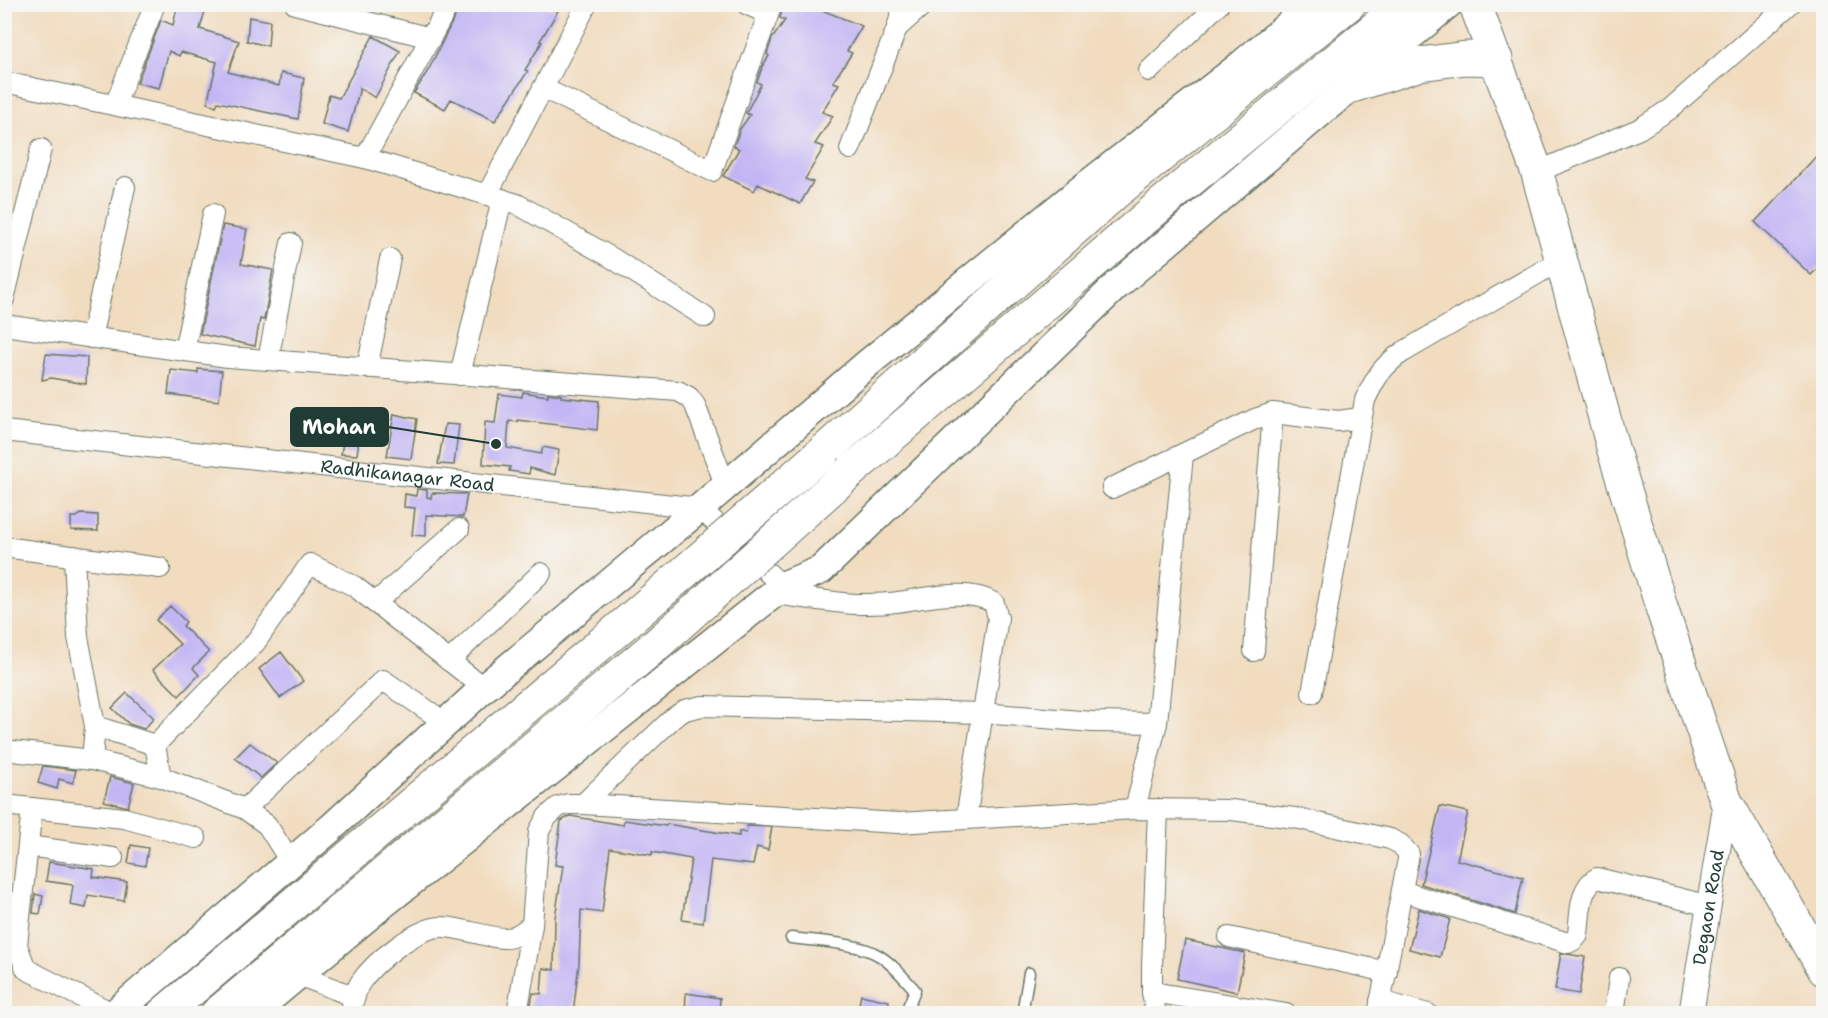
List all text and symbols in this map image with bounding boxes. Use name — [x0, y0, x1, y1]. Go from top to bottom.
callout: Mohan — [291, 408, 388, 446]
text: Mohan — [302, 414, 376, 440]
street label: Radhikanagar Road — [319, 454, 496, 497]
street label: Degaon Road — [1687, 848, 1730, 967]

